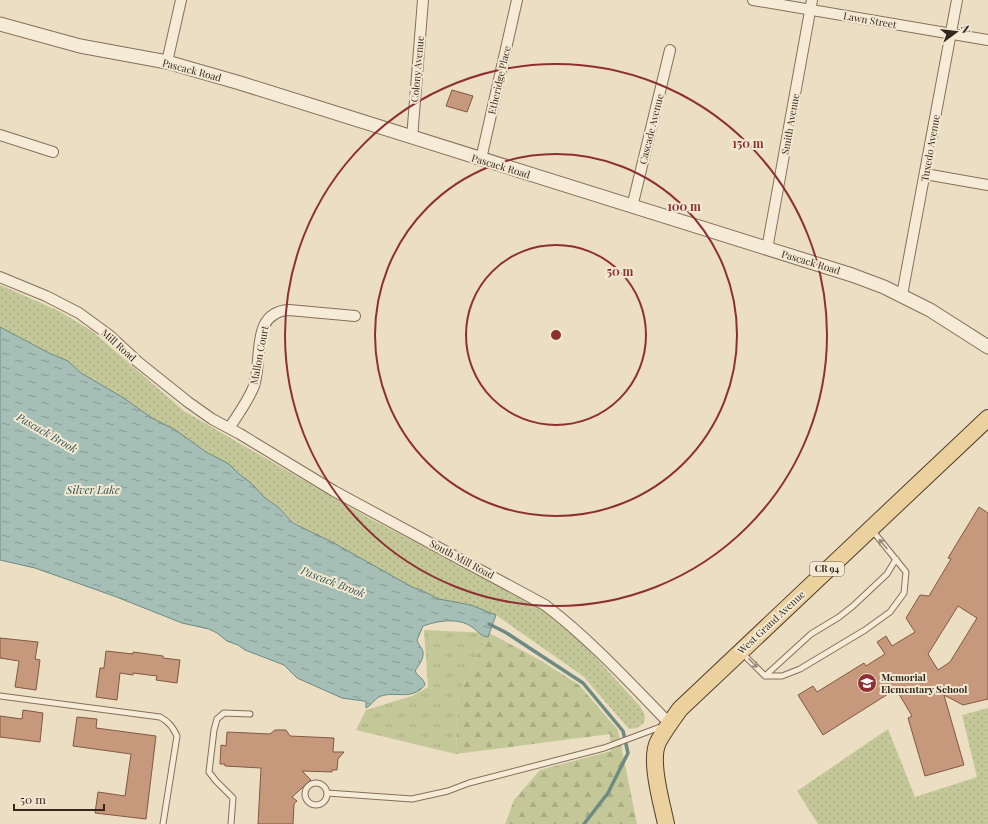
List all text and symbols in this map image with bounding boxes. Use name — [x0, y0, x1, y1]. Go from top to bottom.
street label: Lawn Street — [842, 8, 898, 32]
north arrow — [936, 12, 976, 52]
text: N — [958, 24, 974, 35]
street label: Colony Avenue — [407, 35, 427, 103]
street label: Etheridge Place — [484, 44, 514, 116]
street label: Pascack Road — [161, 55, 223, 85]
street label: Cascade Avenue — [635, 92, 667, 166]
street label: Smith Avenue — [778, 92, 802, 156]
street label: Tuxedo Avenue — [917, 113, 943, 183]
text: 150 m — [732, 135, 764, 151]
street label: Pascack Road — [470, 150, 532, 182]
text: 100 m — [667, 198, 701, 214]
street label: Pascack Road — [780, 246, 842, 278]
text: 50 m — [607, 263, 634, 279]
street label: Mallon Court — [246, 324, 272, 385]
street label: Mill Road — [98, 326, 140, 365]
centre of rings — [549, 328, 563, 342]
water label: Pascack Brook — [13, 409, 81, 456]
water label: Silver Lake — [65, 482, 120, 497]
street label: South Mill Road — [427, 536, 497, 582]
one-way arrow — [879, 538, 888, 549]
water label: Pascack Brook — [298, 562, 368, 601]
road number: CR 94 — [810, 562, 844, 576]
street label: West Grand Avenue — [734, 587, 808, 658]
one-way arrow — [748, 658, 758, 668]
place label: Memorial Elementary School — [881, 670, 967, 696]
school or university icon: Memorial Elementary School — [856, 672, 878, 694]
scale bar — [14, 786, 104, 812]
text: 50 m — [20, 791, 46, 807]

